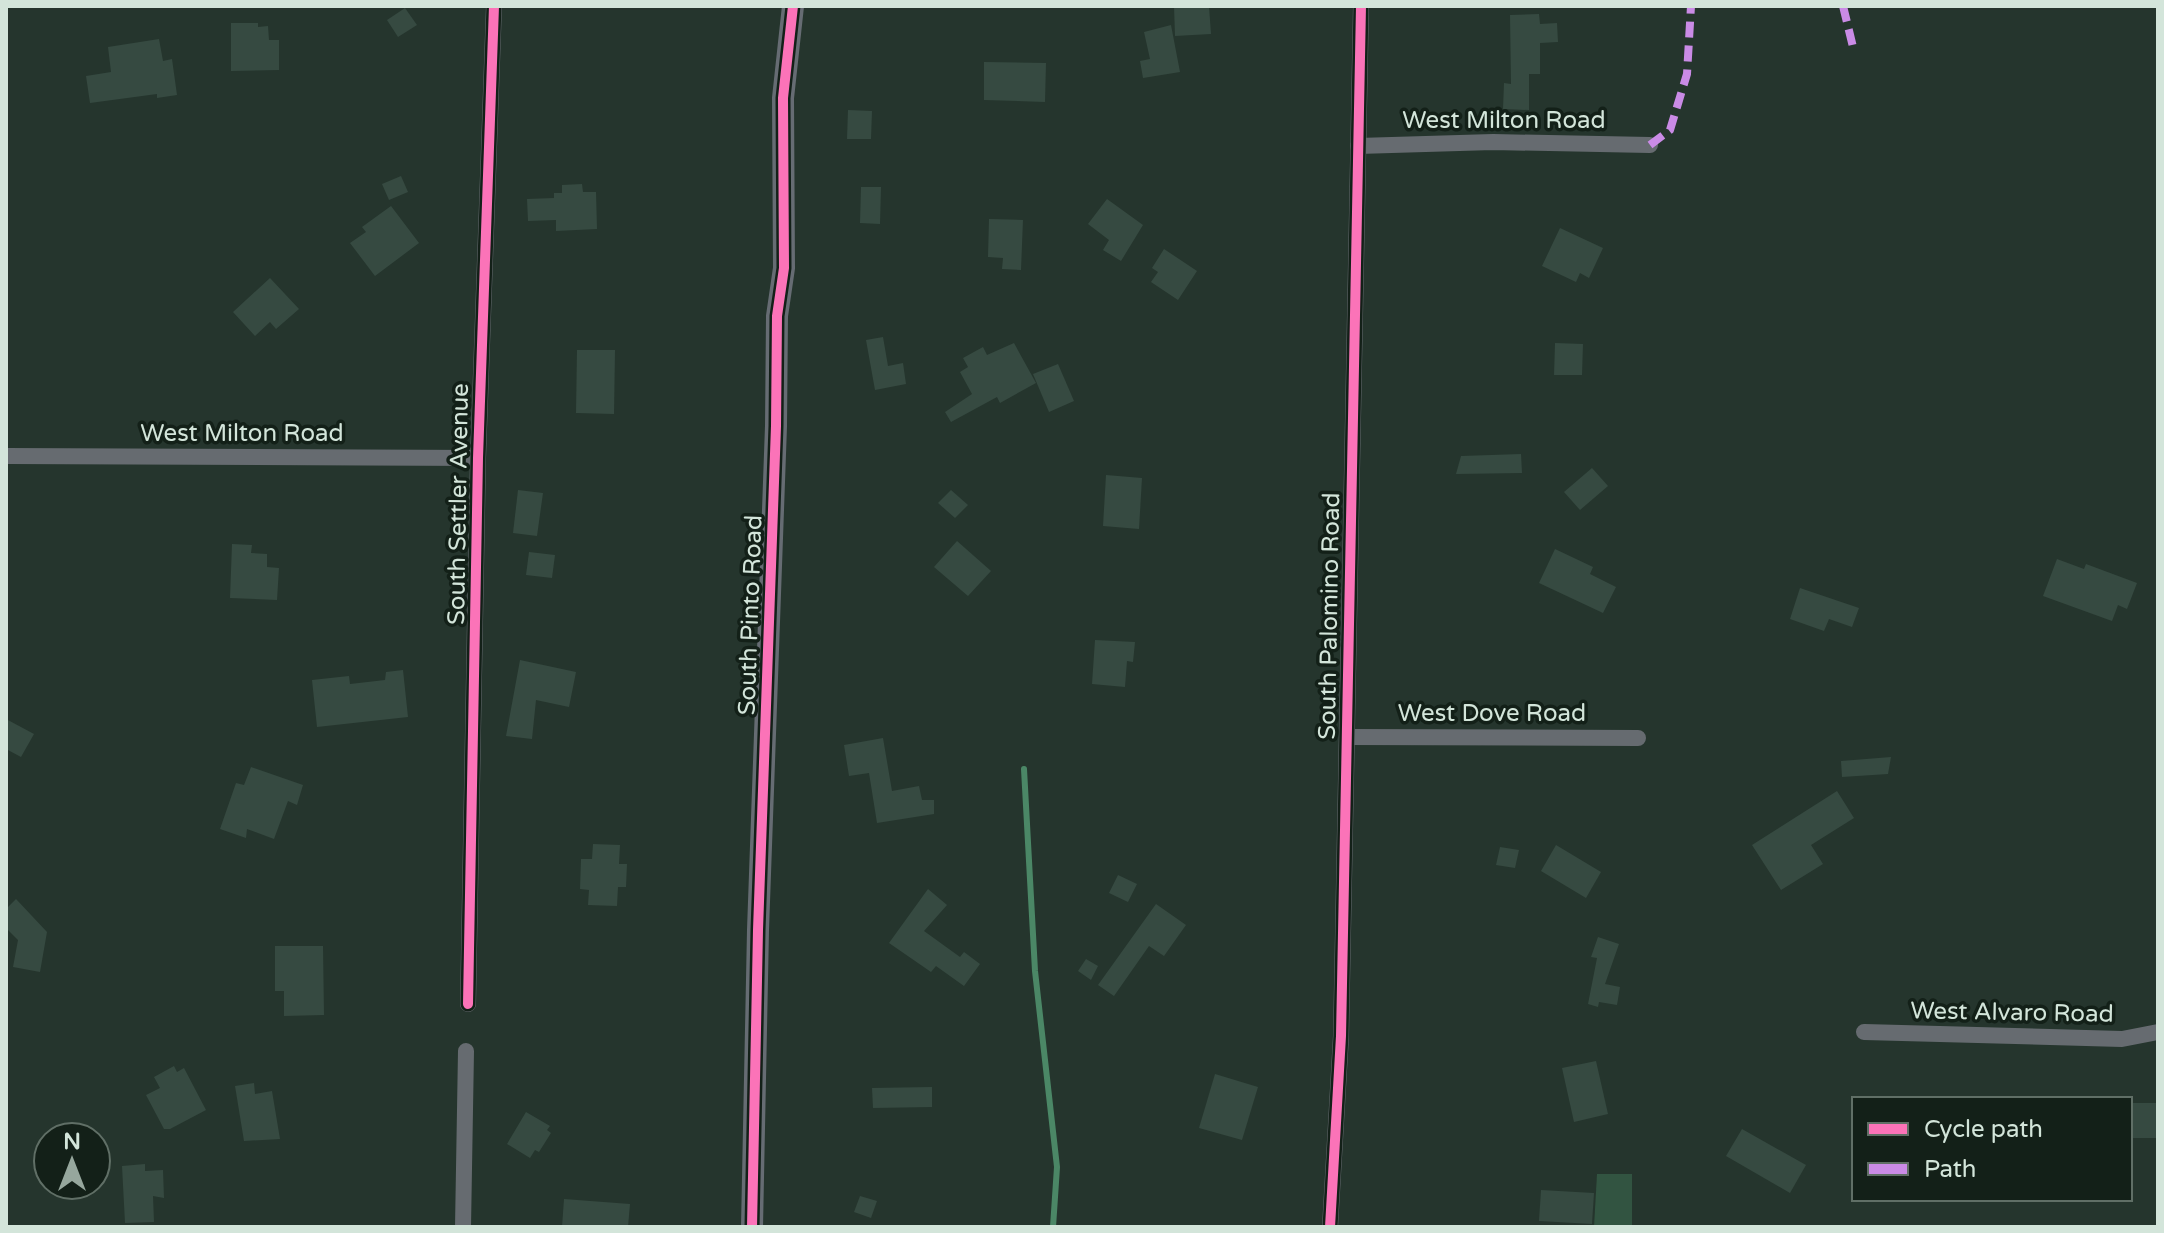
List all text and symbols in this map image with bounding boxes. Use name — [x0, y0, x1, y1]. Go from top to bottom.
street label: West Milton Road — [1402, 106, 1606, 135]
street label: South Settler Avenue — [442, 383, 475, 625]
street label: West Milton Road — [140, 419, 344, 448]
street label: South Palomino Road — [1313, 492, 1346, 740]
street label: South Pinto Road — [733, 514, 768, 716]
street label: West Dove Road — [1398, 699, 1586, 728]
street label: West Alvaro Road — [1910, 996, 2114, 1029]
legend — [1852, 1097, 2132, 1201]
text: Cycle path — [1924, 1115, 2043, 1144]
north arrow — [32, 1121, 112, 1201]
text: N — [63, 1129, 81, 1155]
text: Path — [1924, 1155, 1977, 1184]

